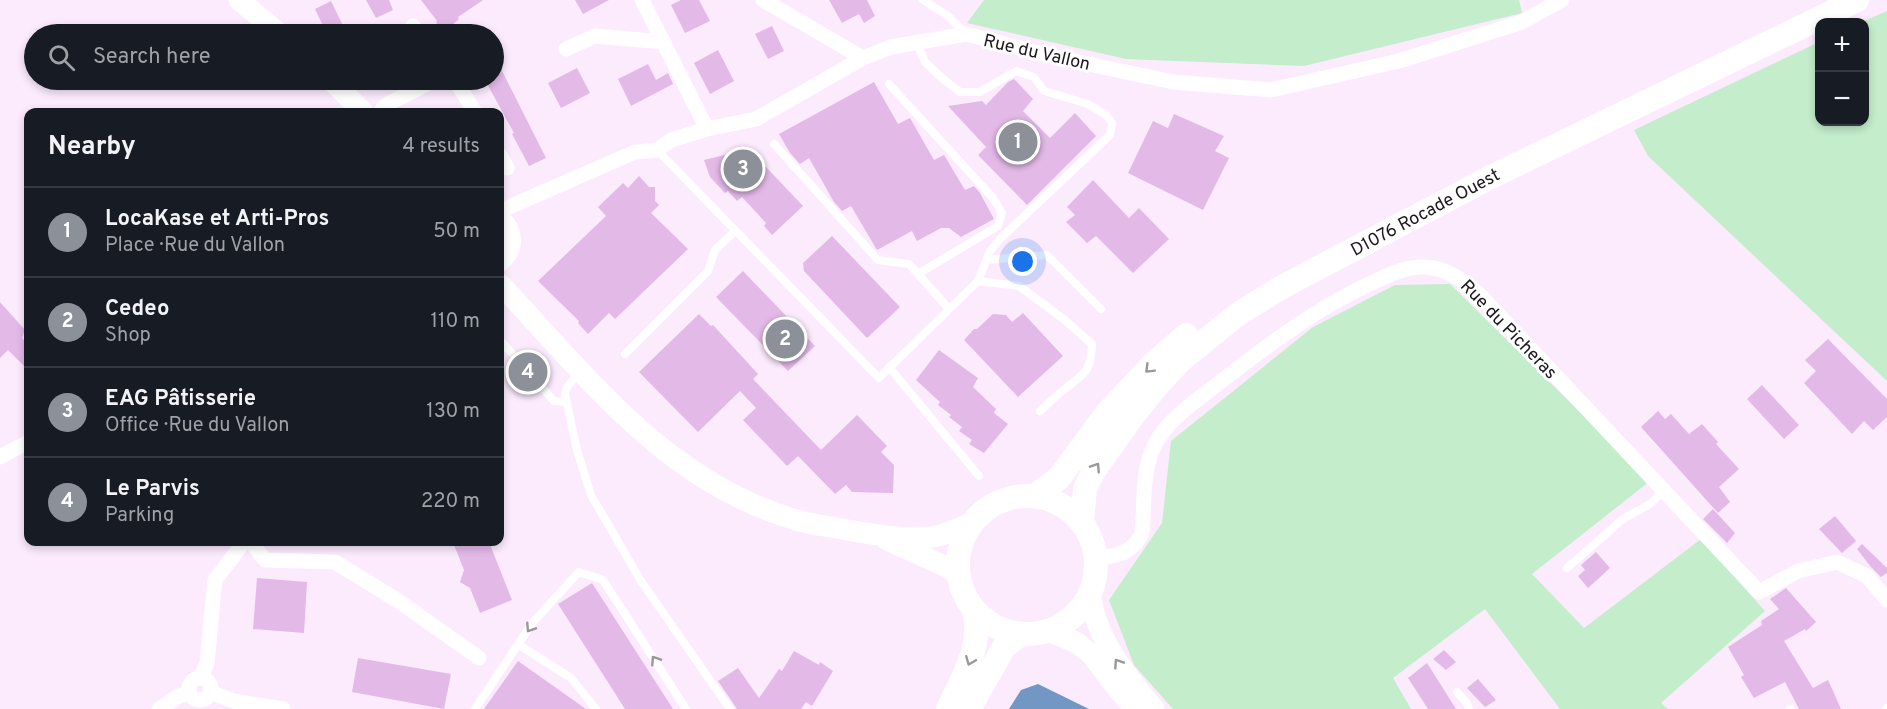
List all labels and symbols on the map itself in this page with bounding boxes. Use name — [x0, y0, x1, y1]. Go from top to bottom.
street label: Rue du Vallon — [981, 30, 1092, 77]
pin: 1 — [998, 120, 1038, 164]
pin: 3 — [724, 146, 762, 192]
street label: D1076 Rocade Ouest — [1347, 164, 1504, 262]
your location — [1008, 247, 1037, 276]
street label: Rue du Picheras — [1455, 275, 1561, 385]
pin: 2 — [766, 316, 804, 362]
pin: 4 — [508, 350, 548, 394]
one-way arrow — [1146, 361, 1157, 372]
one-way arrow — [1089, 463, 1100, 474]
one-way arrow — [525, 622, 537, 632]
one-way arrow — [965, 655, 977, 666]
one-way arrow — [650, 656, 662, 666]
one-way arrow — [1114, 658, 1125, 669]

